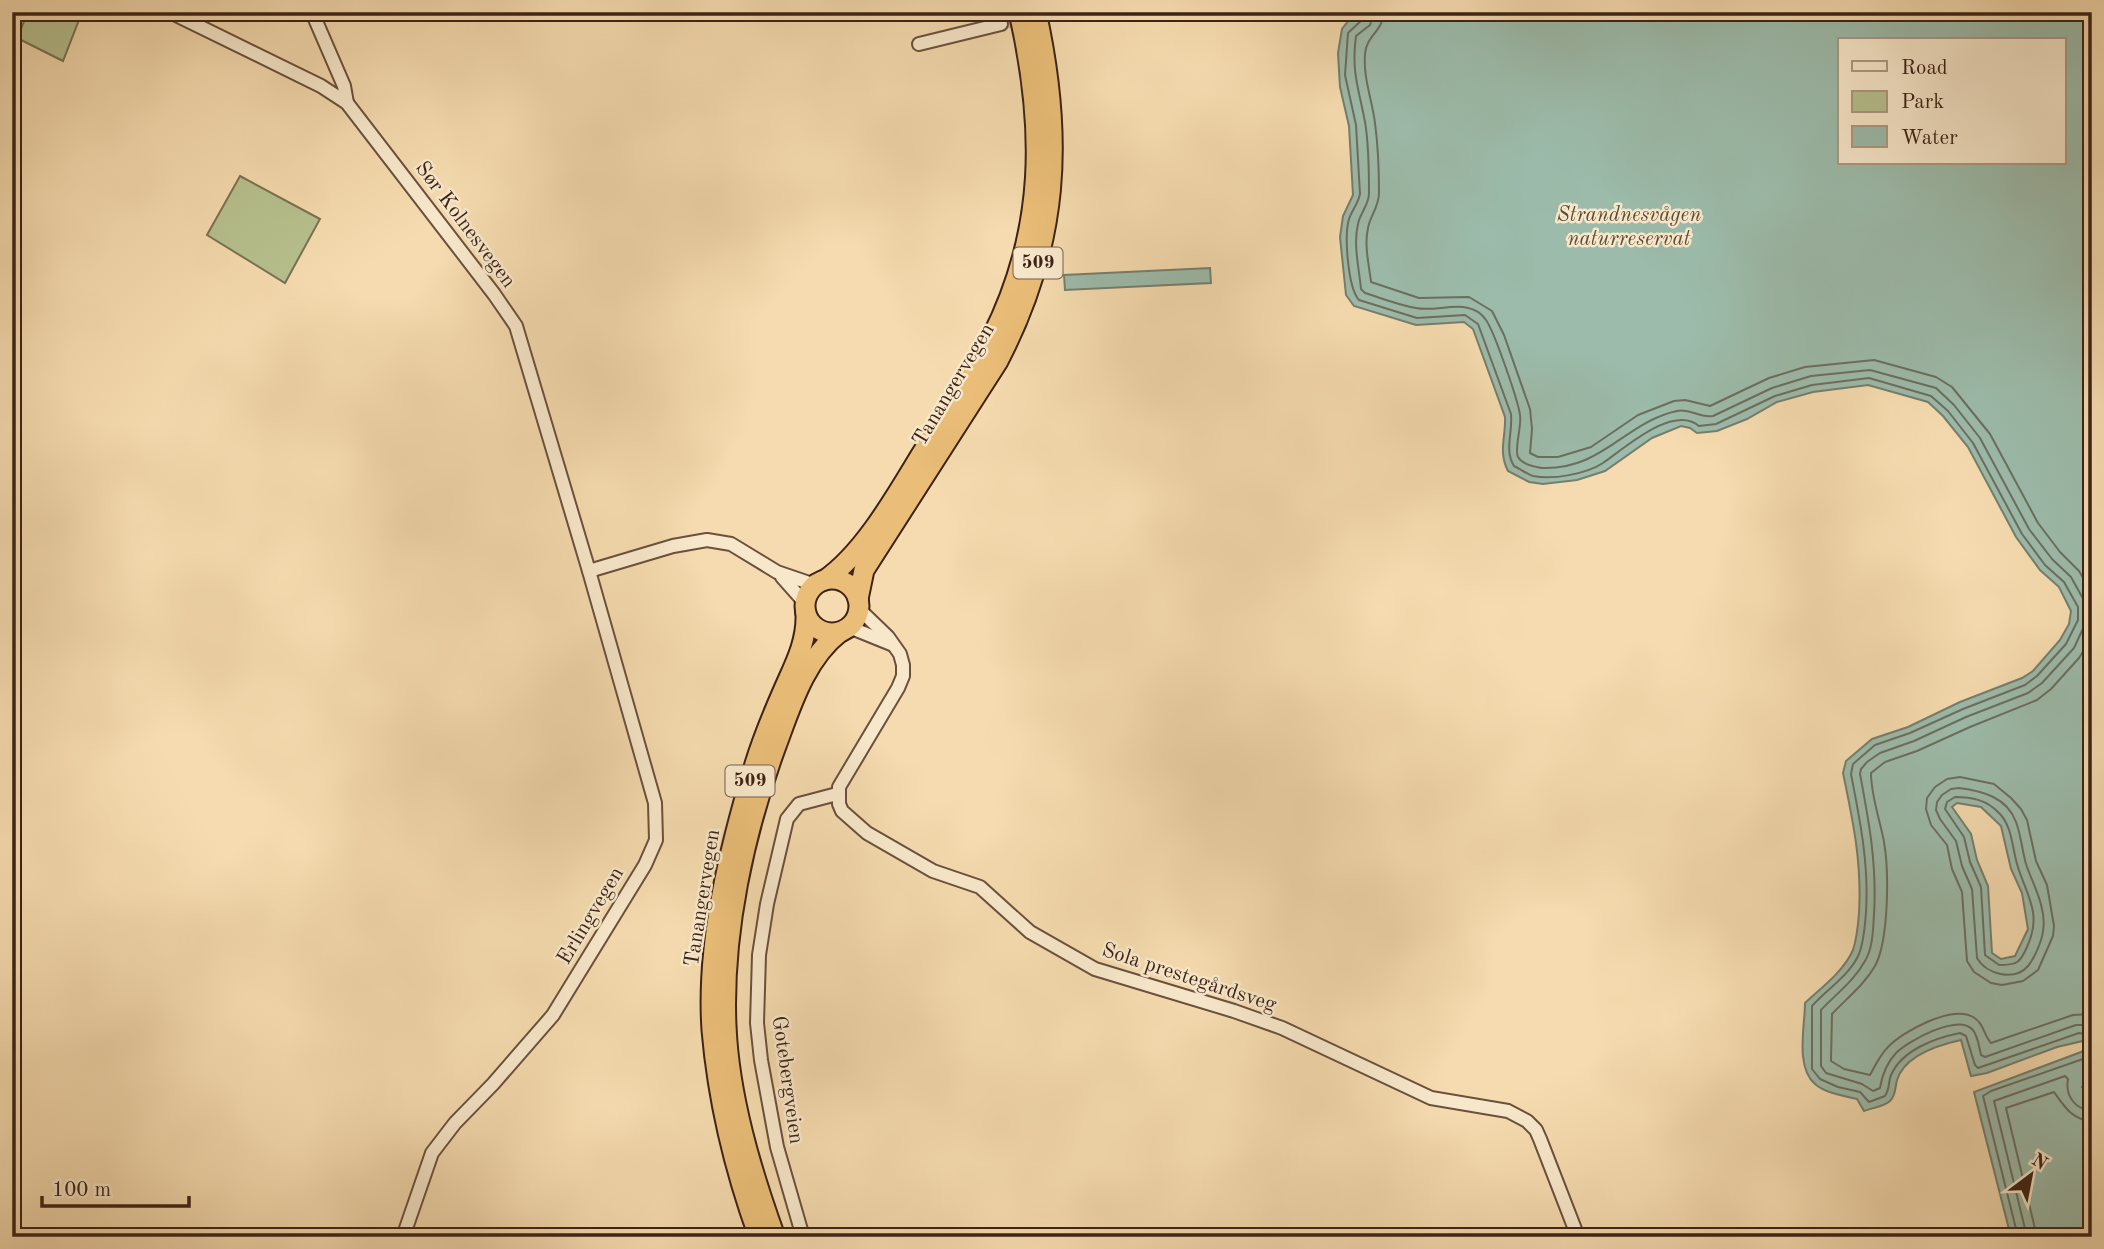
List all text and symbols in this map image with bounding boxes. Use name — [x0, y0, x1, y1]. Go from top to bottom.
legend — [1838, 38, 2066, 164]
text: Road — [1901, 58, 1948, 79]
text: Park — [1901, 92, 1944, 113]
text: Water — [1901, 128, 1958, 149]
street label: Sør Kolnesvegen — [411, 158, 519, 292]
park label: Strandnesvågen naturreservat — [1557, 205, 1701, 250]
road number: 509 — [1014, 247, 1062, 278]
street label: Tanangervegen — [909, 320, 999, 450]
road number: 509 — [726, 766, 774, 796]
street label: Tanangervegen — [682, 828, 724, 968]
street label: Erlingvegen — [554, 864, 628, 968]
street label: Sola prestegårdsveg — [1099, 940, 1279, 1016]
street label: Gotebergveien — [768, 1014, 806, 1146]
north arrow — [1996, 1140, 2066, 1210]
text: N — [2027, 1151, 2050, 1175]
scale bar — [42, 1165, 189, 1209]
text: 100 m — [52, 1180, 111, 1201]

